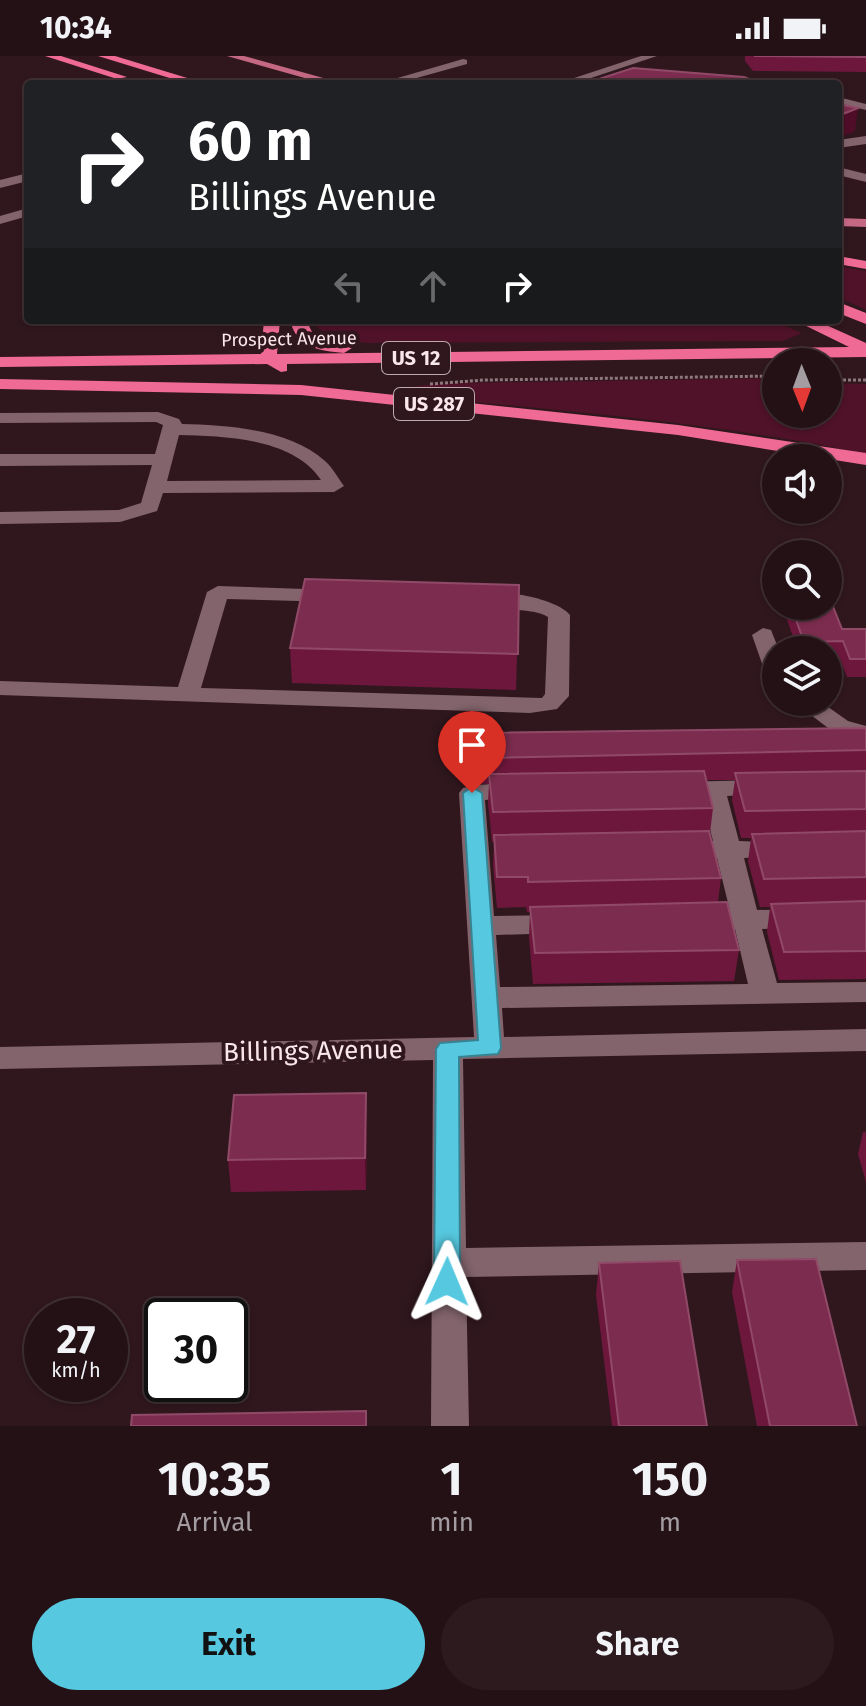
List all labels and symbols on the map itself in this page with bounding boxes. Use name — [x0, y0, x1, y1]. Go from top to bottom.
street label: Prospect Avenue — [221, 327, 357, 351]
road number: US 12 — [382, 342, 450, 374]
north arrow — [762, 348, 842, 428]
road number: US 287 — [394, 388, 474, 420]
pin — [438, 711, 506, 793]
street label: Billings Avenue — [223, 1034, 403, 1068]
position arrow — [405, 1240, 489, 1324]
speed limit sign: 30 — [144, 1298, 248, 1402]

